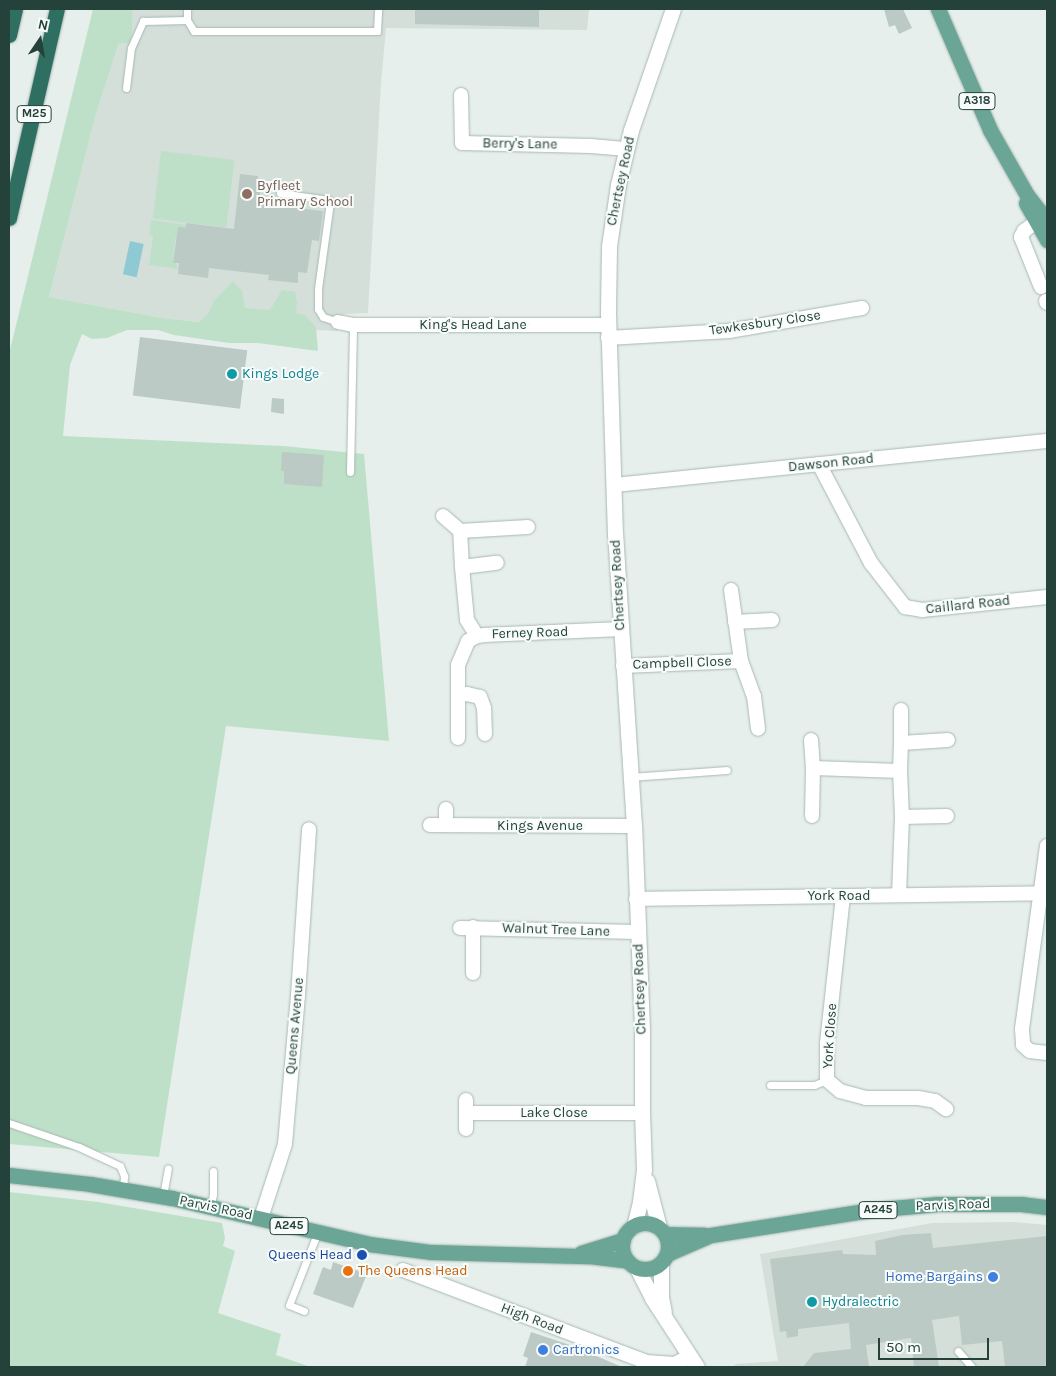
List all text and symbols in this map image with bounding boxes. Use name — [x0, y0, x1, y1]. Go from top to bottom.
north arrow — [15, 15, 65, 65]
text: N — [37, 15, 50, 34]
road number: A318 — [958, 92, 996, 110]
road number: M25 — [16, 105, 52, 124]
street label: Berry's Lane — [482, 135, 558, 153]
street label: Chertsey Road — [603, 135, 639, 227]
place label: Byfleet Primary School — [257, 178, 353, 210]
marker: Byfleet Primary School — [241, 188, 253, 200]
street label: Tewkesbury Close — [708, 307, 822, 339]
street label: King's Head Lane — [419, 317, 527, 333]
place label: Kings Lodge — [242, 366, 319, 382]
marker: Kings Lodge — [226, 368, 238, 380]
street label: Dawson Road — [787, 450, 875, 476]
street label: Chertsey Road — [607, 539, 629, 631]
street label: Caillard Road — [925, 592, 1011, 618]
street label: Ferney Road — [491, 623, 569, 643]
street label: Campbell Close — [632, 653, 732, 673]
street label: Kings Avenue — [497, 818, 583, 834]
street label: York Road — [808, 888, 870, 904]
street label: Walnut Tree Lane — [502, 920, 610, 940]
street label: Chertsey Road — [630, 943, 650, 1035]
street label: Queens Avenue — [282, 977, 308, 1075]
street label: York Close — [819, 1003, 841, 1069]
street label: Lake Close — [520, 1105, 588, 1121]
street label: Parvis Road — [178, 1192, 254, 1224]
street label: Parvis Road — [915, 1195, 991, 1215]
road number: A245 — [858, 1200, 898, 1220]
road number: A245 — [269, 1216, 309, 1236]
place label: Queens Head — [268, 1247, 352, 1263]
marker: Queens Head — [356, 1249, 368, 1261]
place label: The Queens Head — [358, 1263, 468, 1279]
marker: The Queens Head — [342, 1265, 354, 1277]
place label: Home Bargains — [886, 1269, 983, 1285]
marker: Home Bargains — [987, 1271, 999, 1283]
place label: Hydralectric — [822, 1294, 899, 1310]
marker: Hydralectric — [806, 1296, 818, 1308]
street label: High Road — [498, 1299, 566, 1339]
scale bar — [881, 1328, 992, 1360]
text: 50 m — [886, 1338, 921, 1356]
place label: Cartronics — [553, 1342, 620, 1358]
marker: Cartronics — [537, 1344, 549, 1356]

